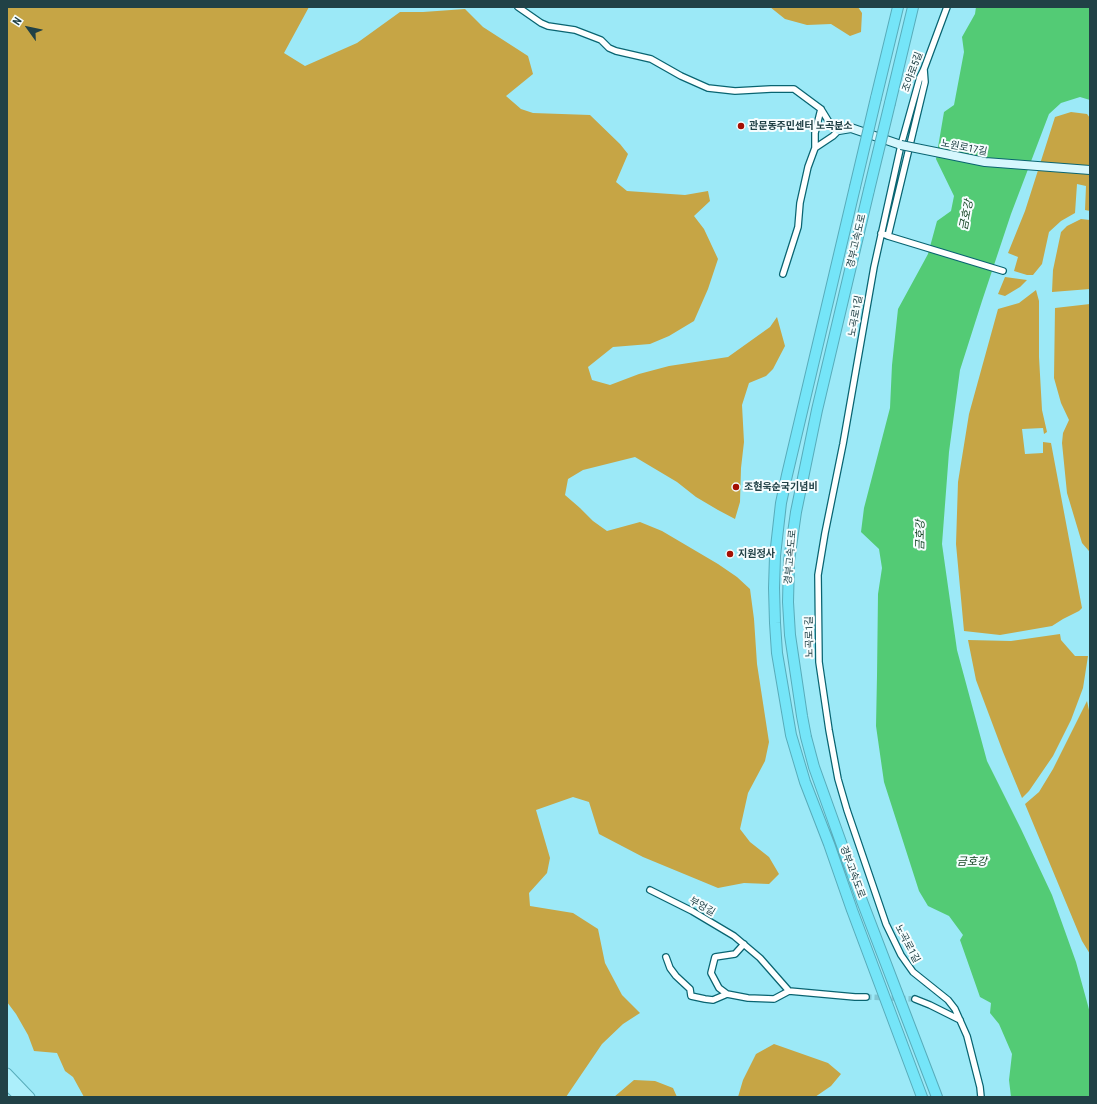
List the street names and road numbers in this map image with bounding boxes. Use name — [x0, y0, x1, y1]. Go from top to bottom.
street label: 조야로5길 — [900, 50, 926, 94]
street label: 노원로17길 — [940, 138, 988, 158]
street label: 경부고속도로 — [845, 213, 869, 269]
street label: 노곡로1길 — [846, 294, 866, 338]
street label: 경부고속도로 — [783, 529, 799, 585]
street label: 노곡로1길 — [804, 616, 816, 658]
street label: 경부고속도로 — [837, 844, 867, 900]
street label: 부엉길 — [687, 895, 717, 919]
street label: 노곡로1길 — [892, 923, 922, 965]

